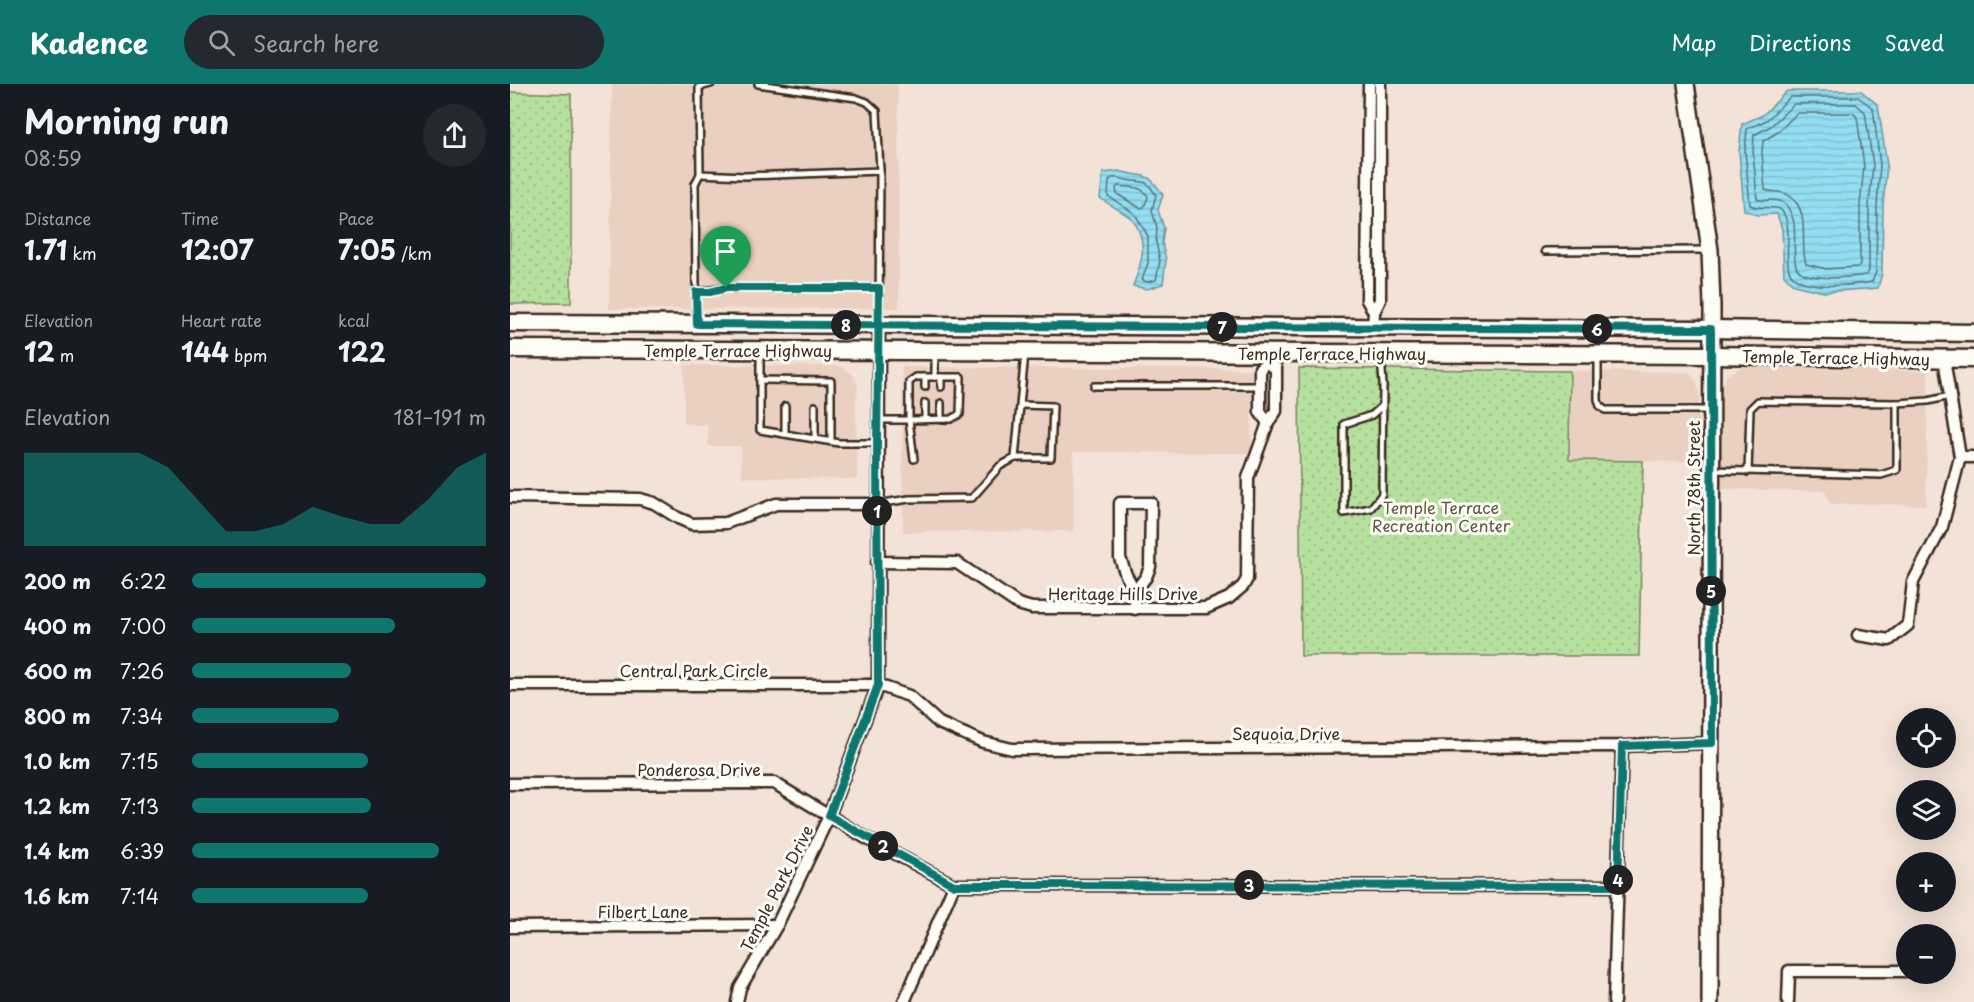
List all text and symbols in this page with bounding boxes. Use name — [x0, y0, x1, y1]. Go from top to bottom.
search box — [184, 15, 604, 69]
text: Kadence — [30, 21, 148, 64]
icon: search — [205, 26, 238, 59]
text: Search here — [253, 26, 379, 59]
text: Map — [1671, 26, 1716, 58]
text: Directions — [1749, 26, 1851, 58]
text: Saved — [1884, 26, 1944, 58]
text: Morning run — [24, 95, 229, 145]
button: share — [423, 104, 486, 167]
text: 08:59 — [24, 143, 82, 173]
text: Distance — [24, 206, 91, 230]
text: Time — [181, 206, 219, 230]
text: Pace — [338, 206, 374, 230]
pin — [700, 226, 751, 288]
text: 1.71 — [24, 230, 67, 269]
text: 12:07 — [181, 230, 253, 269]
text: 7:05 — [338, 230, 396, 269]
icon: arrive — [709, 235, 742, 268]
text: km — [67, 241, 97, 265]
text: /km — [396, 241, 432, 265]
text: Elevation — [24, 308, 93, 332]
text: Heart rate — [181, 308, 262, 332]
text: kcal — [338, 308, 370, 332]
pin: 8 — [831, 310, 861, 340]
pin: 7 — [1207, 312, 1237, 342]
text: 8 — [841, 313, 851, 337]
pin: 6 — [1582, 314, 1612, 344]
text: 7 — [1217, 315, 1227, 339]
text: 6 — [1591, 317, 1603, 341]
text: 12 — [24, 332, 55, 371]
text: 144 — [181, 332, 229, 371]
text: 122 — [338, 332, 386, 371]
street label: Temple Terrace Highway — [644, 338, 832, 362]
street label: Temple Terrace Highway — [1238, 341, 1426, 365]
text: m — [55, 343, 74, 367]
text: bpm — [229, 343, 267, 367]
street label: Temple Terrace Highway — [1742, 343, 1930, 371]
text: Elevation — [24, 402, 110, 432]
text: 181–191 m — [394, 402, 486, 432]
street label: North 78th Street — [1681, 420, 1705, 556]
park label: Temple Terrace Recreation Center — [1372, 495, 1511, 537]
pin: 1 — [862, 496, 892, 526]
text: 1 — [873, 499, 881, 523]
text: 200 m — [24, 566, 91, 596]
text: 6:22 — [120, 566, 167, 596]
pin: 5 — [1696, 576, 1726, 606]
text: 5 — [1706, 579, 1716, 603]
street label: Heritage Hills Drive — [1048, 581, 1198, 605]
text: 400 m — [24, 611, 92, 641]
text: 7:00 — [120, 611, 166, 641]
text: 600 m — [24, 656, 92, 686]
text: 7:26 — [120, 656, 164, 686]
street label: Central Park Circle — [619, 658, 769, 682]
text: 800 m — [24, 701, 91, 731]
text: 7:34 — [120, 701, 163, 731]
map controls — [1896, 708, 1956, 984]
button: locate — [1896, 708, 1956, 768]
street label: Sequoia Drive — [1232, 721, 1340, 745]
text: 1.0 km — [24, 746, 91, 776]
text: 7:15 — [120, 746, 159, 776]
street label: Ponderosa Drive — [637, 757, 761, 781]
button: layers — [1896, 780, 1956, 840]
text: 1.2 km — [24, 791, 90, 821]
text: 7:13 — [120, 791, 159, 821]
street label: Temple Park Drive — [734, 821, 818, 955]
pin: 2 — [868, 831, 898, 861]
text: 2 — [877, 834, 889, 858]
text: 1.4 km — [24, 836, 90, 866]
text: 6:39 — [120, 836, 164, 866]
button: + — [1896, 852, 1956, 912]
pin: 4 — [1603, 865, 1633, 895]
text: 4 — [1613, 868, 1623, 892]
pin: 3 — [1234, 870, 1264, 900]
text: 3 — [1244, 873, 1254, 897]
text: 1.6 km — [24, 881, 89, 911]
text: 7:14 — [120, 881, 159, 911]
street label: Filbert Lane — [597, 899, 689, 923]
button: − — [1896, 924, 1956, 984]

